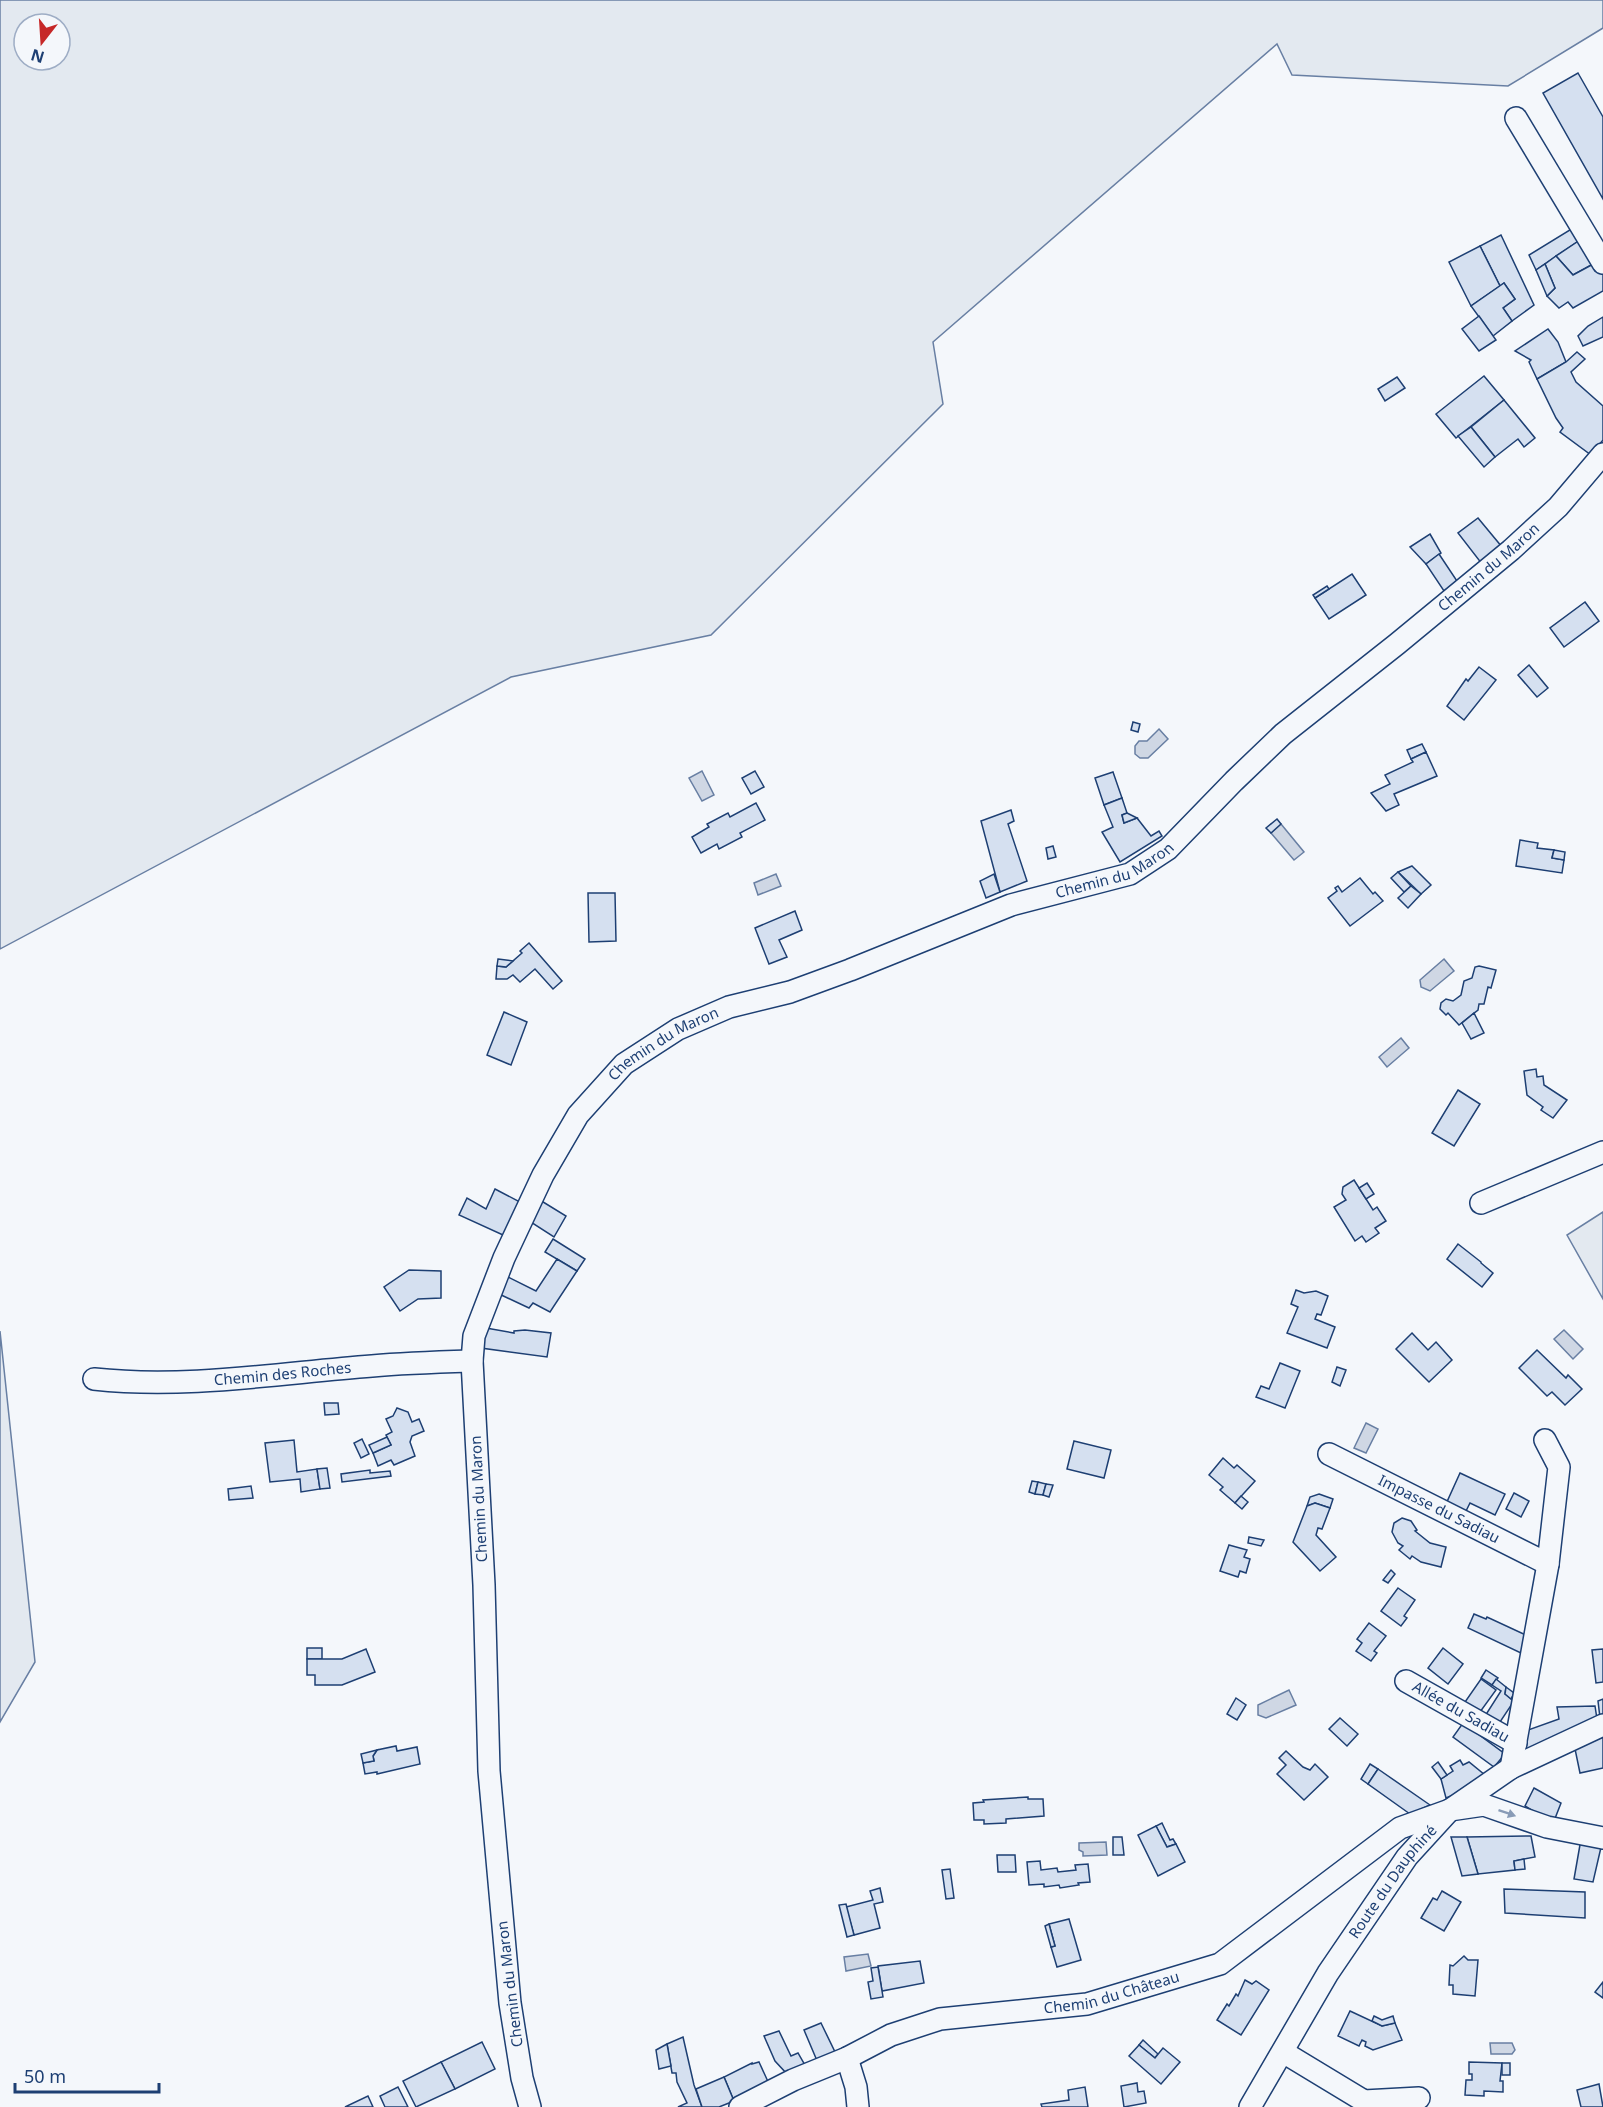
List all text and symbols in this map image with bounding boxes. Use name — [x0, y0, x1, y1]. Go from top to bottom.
north arrow — [12, 12, 72, 72]
text: N — [28, 44, 47, 69]
street label: Chemin du Maron — [1433, 518, 1543, 615]
street label: Chemin du Maron — [1053, 838, 1178, 902]
street label: Chemin du Maron — [603, 1002, 721, 1084]
street label: Chemin des Roches — [213, 1357, 352, 1389]
street label: Chemin du Maron — [465, 1435, 491, 1563]
street label: Impasse du Sadiau — [1375, 1469, 1503, 1547]
street label: Allée du Sadiau — [1409, 1676, 1513, 1746]
one-way arrow — [1498, 1809, 1516, 1819]
street label: Route du Dauphiné — [1343, 1820, 1441, 1942]
street label: Chemin du Maron — [491, 1920, 527, 2048]
street label: Chemin du Château — [1043, 1966, 1182, 2017]
scale bar — [15, 2056, 159, 2094]
text: 50 m — [24, 2064, 66, 2088]

